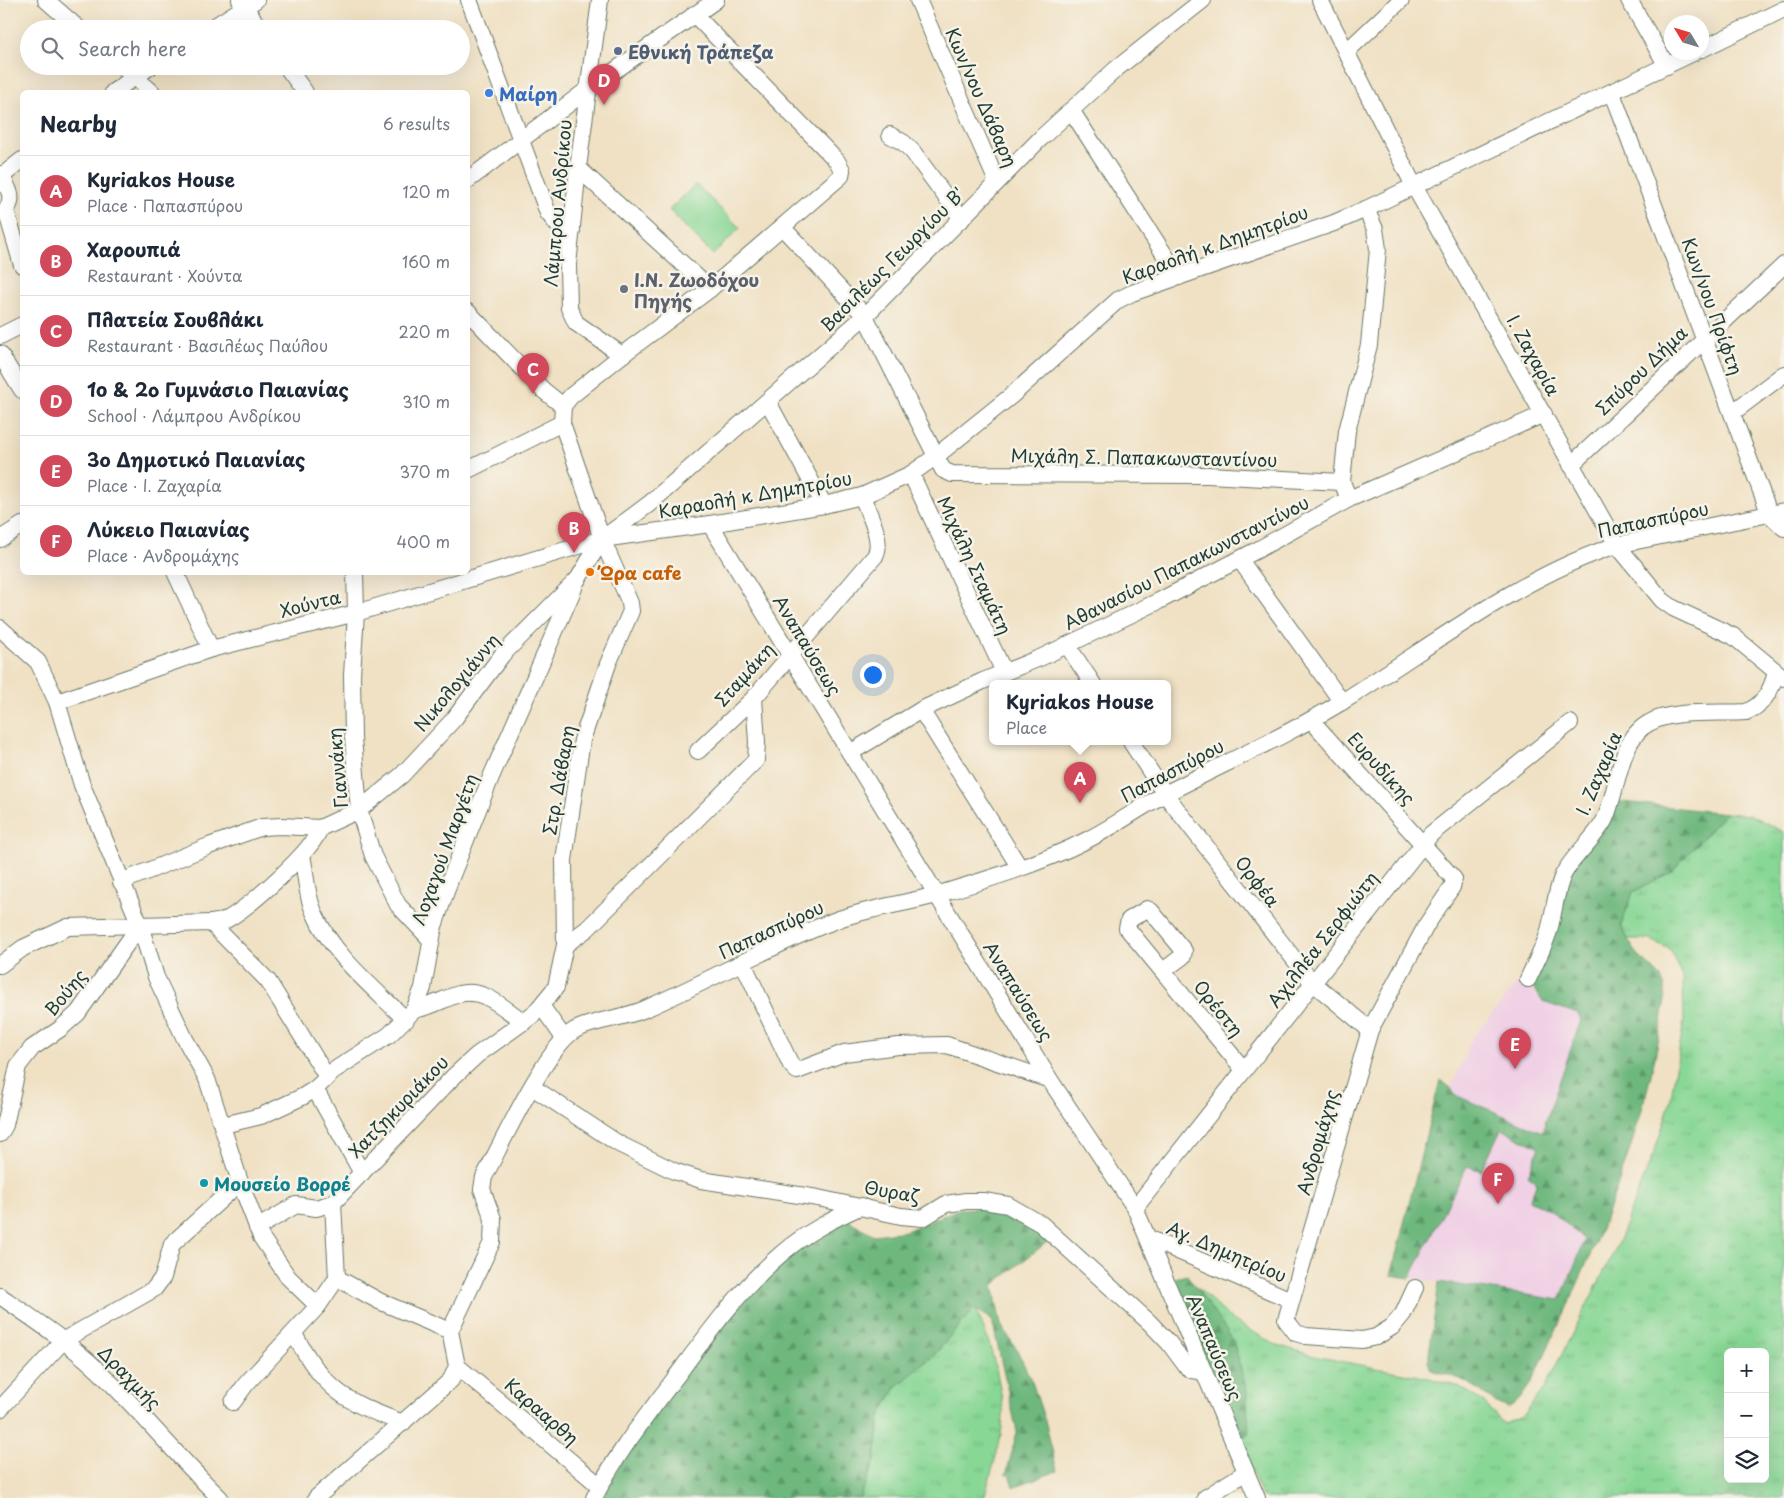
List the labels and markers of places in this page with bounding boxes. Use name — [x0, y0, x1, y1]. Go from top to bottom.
place label: Εθνική Τράπεζα — [628, 38, 774, 65]
marker: Εθνική Τράπεζα — [612, 45, 624, 57]
pin: D — [588, 64, 620, 105]
place label: Μαίρη — [499, 80, 558, 107]
marker: Μαίρη — [483, 87, 495, 99]
place label: Ι.Ν. Ζωοδόχου Πηγής — [634, 266, 759, 314]
marker: Ι.Ν. Ζωοδόχου Πηγής — [618, 283, 630, 295]
pin: C — [517, 353, 549, 394]
pin: B — [558, 512, 590, 553]
place label: Ώρα cafe — [597, 559, 682, 586]
marker: Ώρα cafe — [584, 566, 596, 578]
pin: A — [1064, 762, 1096, 803]
pin: E — [1499, 1028, 1531, 1069]
pin: F — [1482, 1163, 1514, 1204]
place label: Μουσείο Βορρέ — [214, 1170, 351, 1197]
marker: Μουσείο Βορρέ — [198, 1177, 210, 1189]

